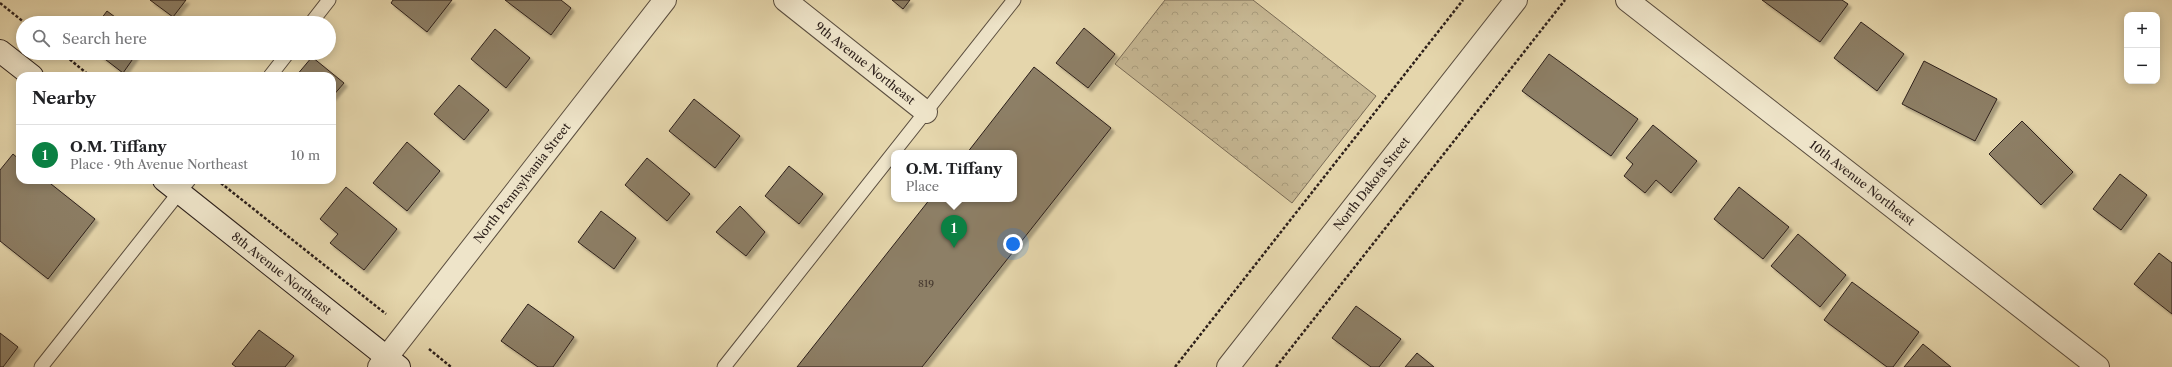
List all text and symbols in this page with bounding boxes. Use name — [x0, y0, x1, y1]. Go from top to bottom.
map controls — [2124, 12, 2160, 84]
button: + — [2124, 12, 2160, 48]
search box — [16, 16, 336, 60]
street label: 9th Avenue Northeast — [812, 19, 919, 108]
icon: search — [30, 27, 52, 49]
text: Search here — [62, 29, 147, 48]
button: − — [2124, 48, 2160, 84]
text: Nearby — [32, 88, 96, 108]
street label: North Pennsylvania Street — [470, 119, 574, 246]
street label: North Dakota Street — [1330, 133, 1413, 233]
text: O.M. Tiffany — [70, 137, 167, 156]
street label: 10th Avenue Northeast — [1807, 137, 1919, 229]
text: 1 — [42, 147, 48, 163]
text: 10 m — [291, 147, 320, 163]
popup — [891, 150, 1017, 202]
text: Place · 9th Avenue Northeast — [70, 156, 248, 172]
text: O.M. Tiffany — [906, 159, 1002, 178]
text: Place — [906, 178, 939, 194]
pin: 1 — [941, 215, 967, 248]
street label: 8th Avenue Northeast — [229, 229, 335, 318]
your location — [1003, 234, 1023, 254]
house number: 819 — [918, 277, 934, 290]

